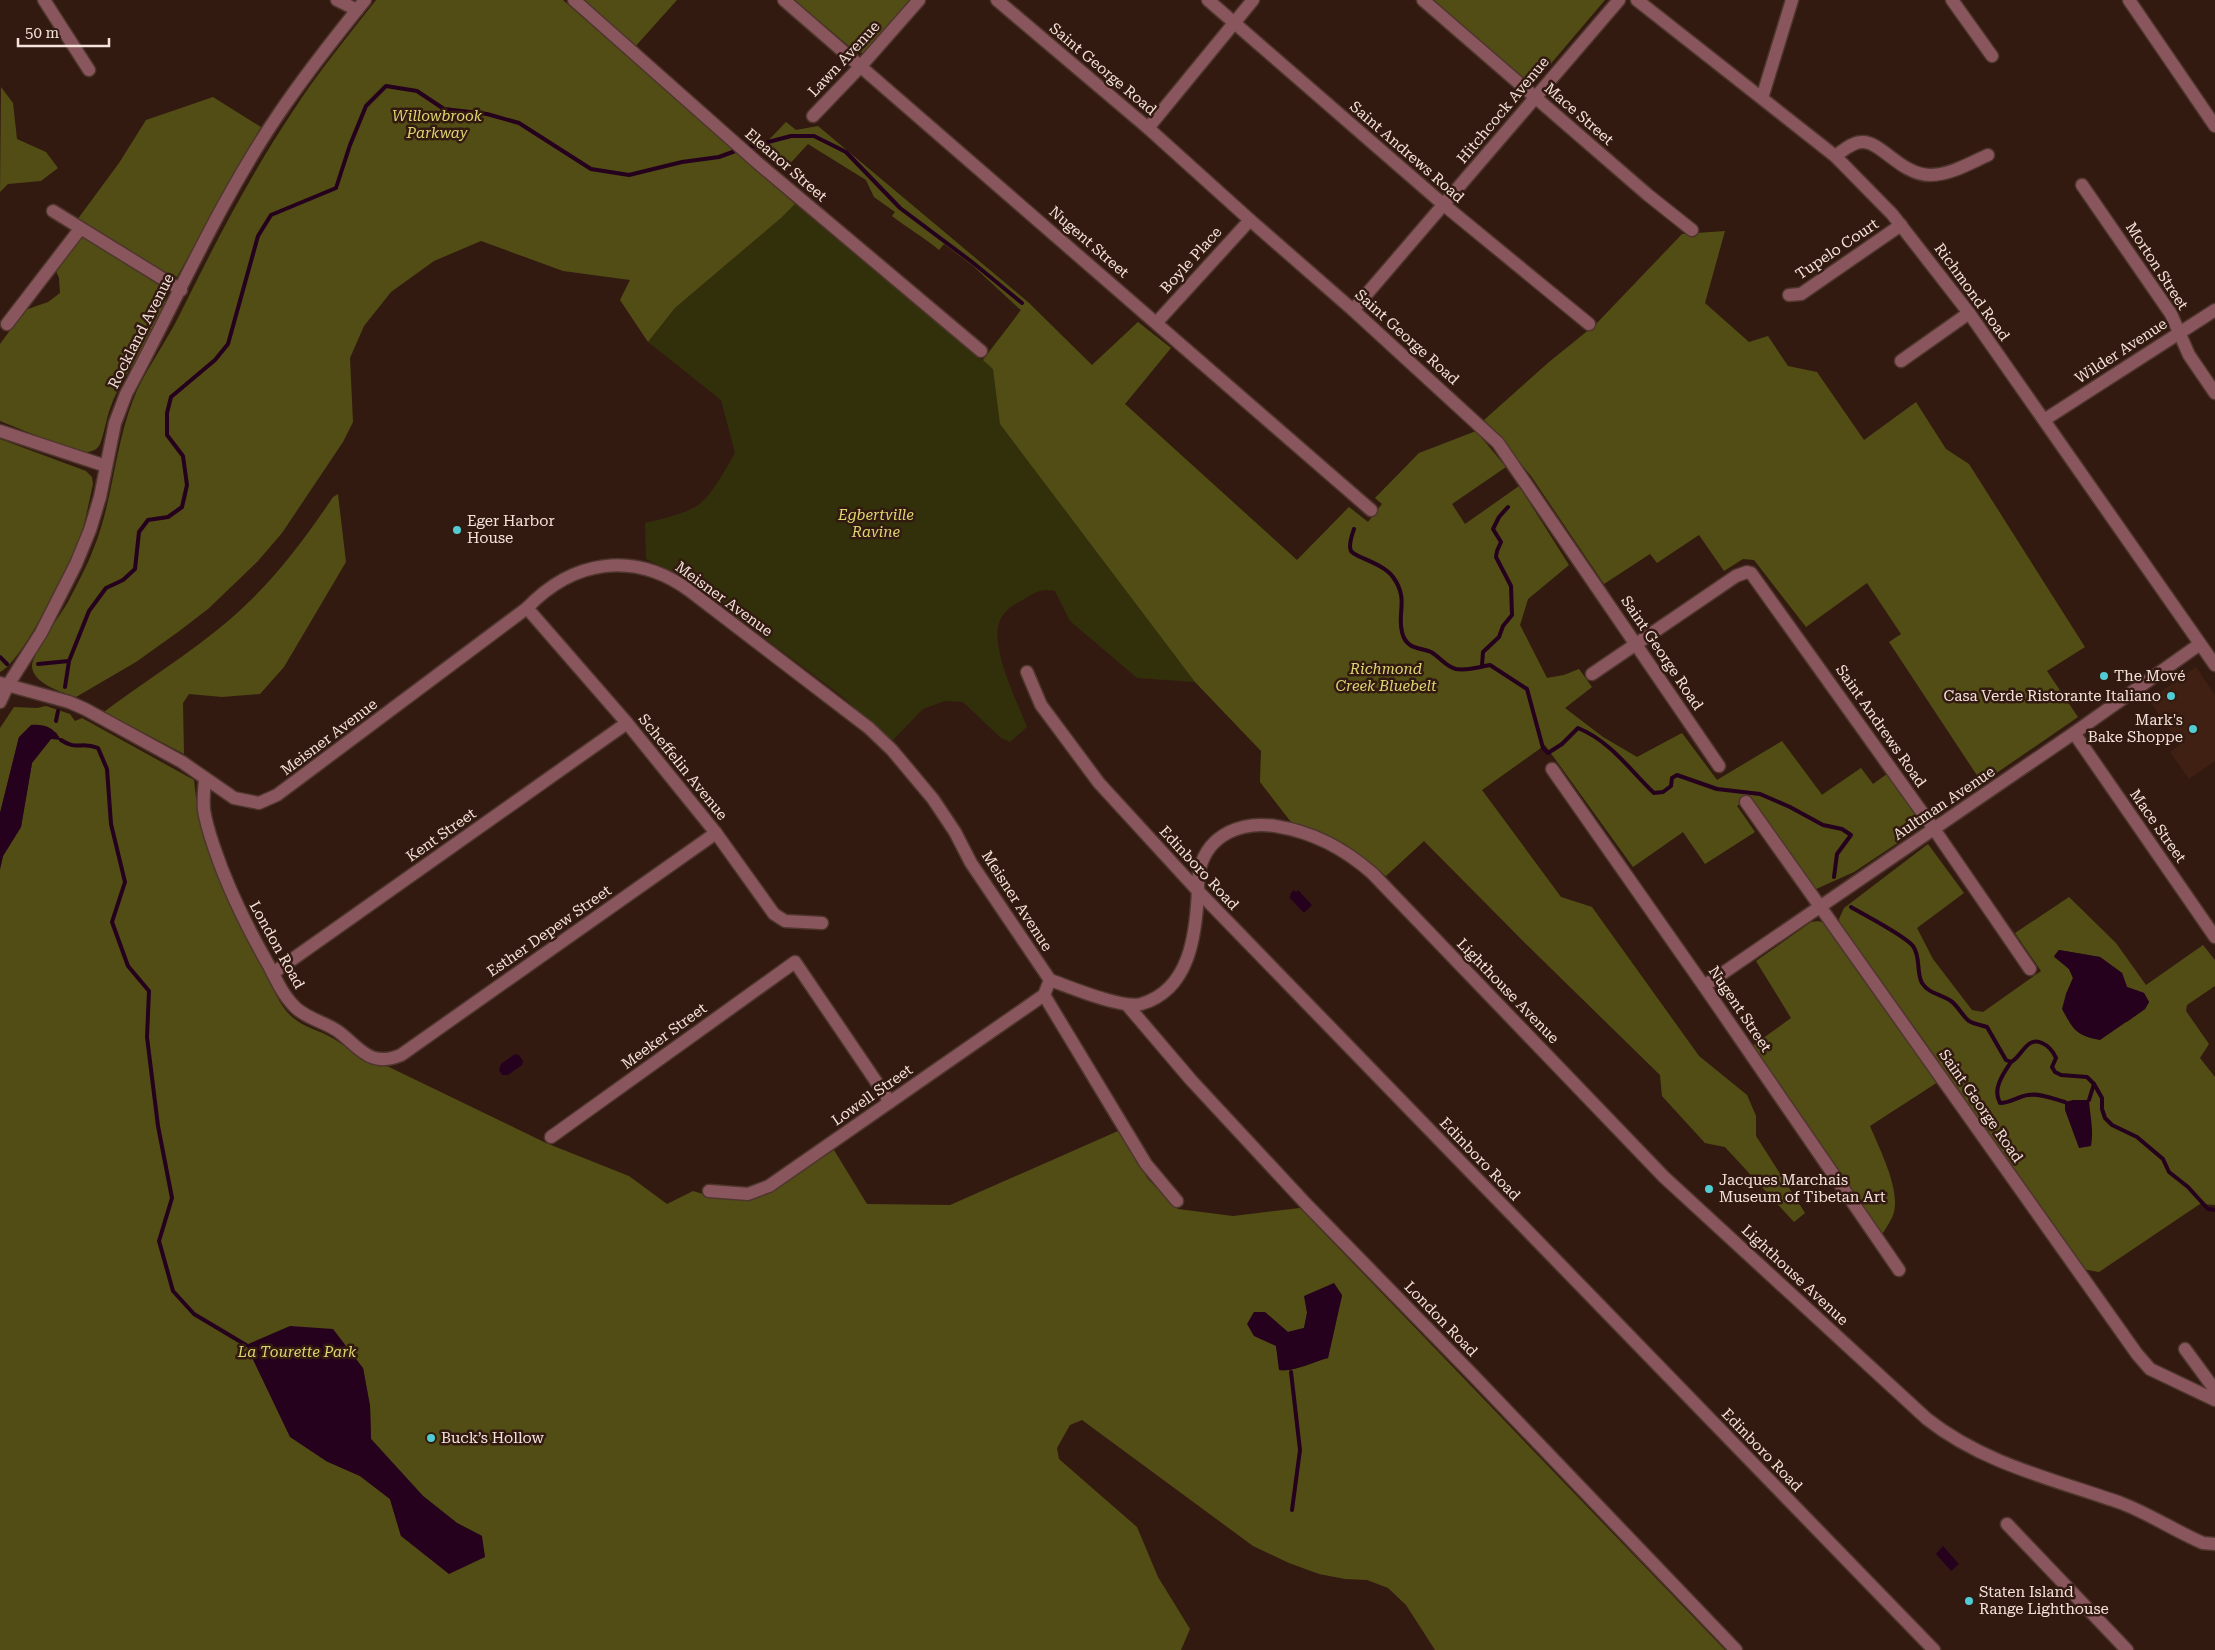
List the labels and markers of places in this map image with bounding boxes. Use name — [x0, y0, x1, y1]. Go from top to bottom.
place label: Eger Harbor House — [467, 512, 555, 547]
marker: Eger Harbor House — [451, 524, 463, 536]
place label: The Mové — [2114, 667, 2185, 685]
marker: The Mové — [2098, 670, 2110, 682]
place label: Casa Verde Ristorante Italiano — [1944, 687, 2161, 705]
marker: Casa Verde Ristorante Italiano — [2165, 690, 2177, 702]
place label: Mark's Bake Shoppe — [2088, 711, 2183, 746]
marker: Mark's Bake Shoppe — [2187, 723, 2199, 735]
place label: Jacques Marchais Museum of Tibetan Art — [1719, 1171, 1886, 1206]
marker: Jacques Marchais Museum of Tibetan Art — [1703, 1183, 1715, 1195]
place label: Buck’s Hollow — [441, 1429, 544, 1447]
marker: Buck’s Hollow — [425, 1432, 437, 1444]
place label: Staten Island Range Lighthouse — [1979, 1583, 2109, 1618]
marker: Staten Island Range Lighthouse — [1963, 1595, 1975, 1607]

